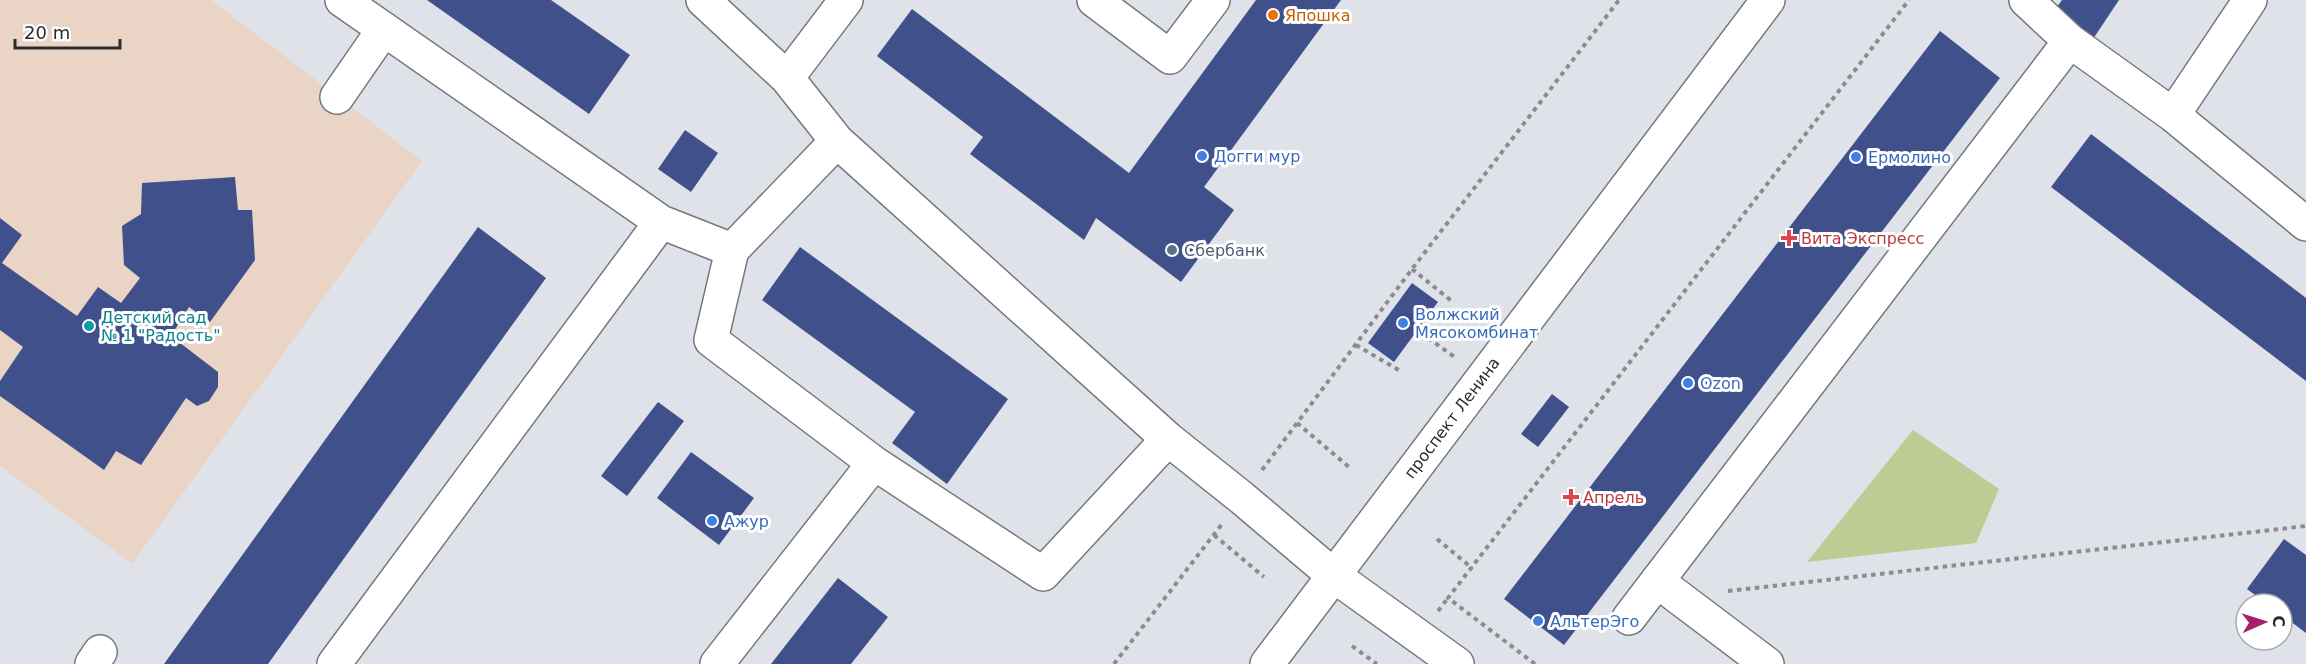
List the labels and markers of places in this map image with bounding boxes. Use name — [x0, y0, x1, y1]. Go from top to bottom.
place label: Япошка — [1285, 6, 1350, 25]
marker: Япошка — [1266, 8, 1280, 22]
place label: Догги мур — [1214, 147, 1300, 166]
place label: Ермолино — [1868, 148, 1951, 167]
marker: Догги мур — [1195, 149, 1209, 163]
marker: Ермолино — [1849, 150, 1863, 164]
place label: Вита Экспресс — [1801, 229, 1924, 248]
marker: Вита Экспресс — [1782, 231, 1796, 245]
place label: Сбербанк — [1184, 241, 1265, 260]
marker: Сбербанк — [1165, 243, 1179, 257]
place label: Волжский Мясокомбинат — [1415, 305, 1538, 342]
place label: Детский сад № 1 "Радость" — [101, 308, 221, 345]
marker: Волжский Мясокомбинат — [1396, 316, 1410, 330]
marker: Детский сад № 1 "Радость" — [82, 319, 96, 333]
place label: Ozon — [1700, 374, 1741, 393]
marker: Ozon — [1681, 376, 1695, 390]
place label: Апрель — [1583, 488, 1644, 507]
marker: Апрель — [1564, 490, 1578, 504]
place label: Ажур — [724, 512, 769, 531]
marker: Ажур — [705, 514, 719, 528]
place label: АльтерЭго — [1550, 612, 1639, 631]
marker: АльтерЭго — [1531, 614, 1545, 628]

